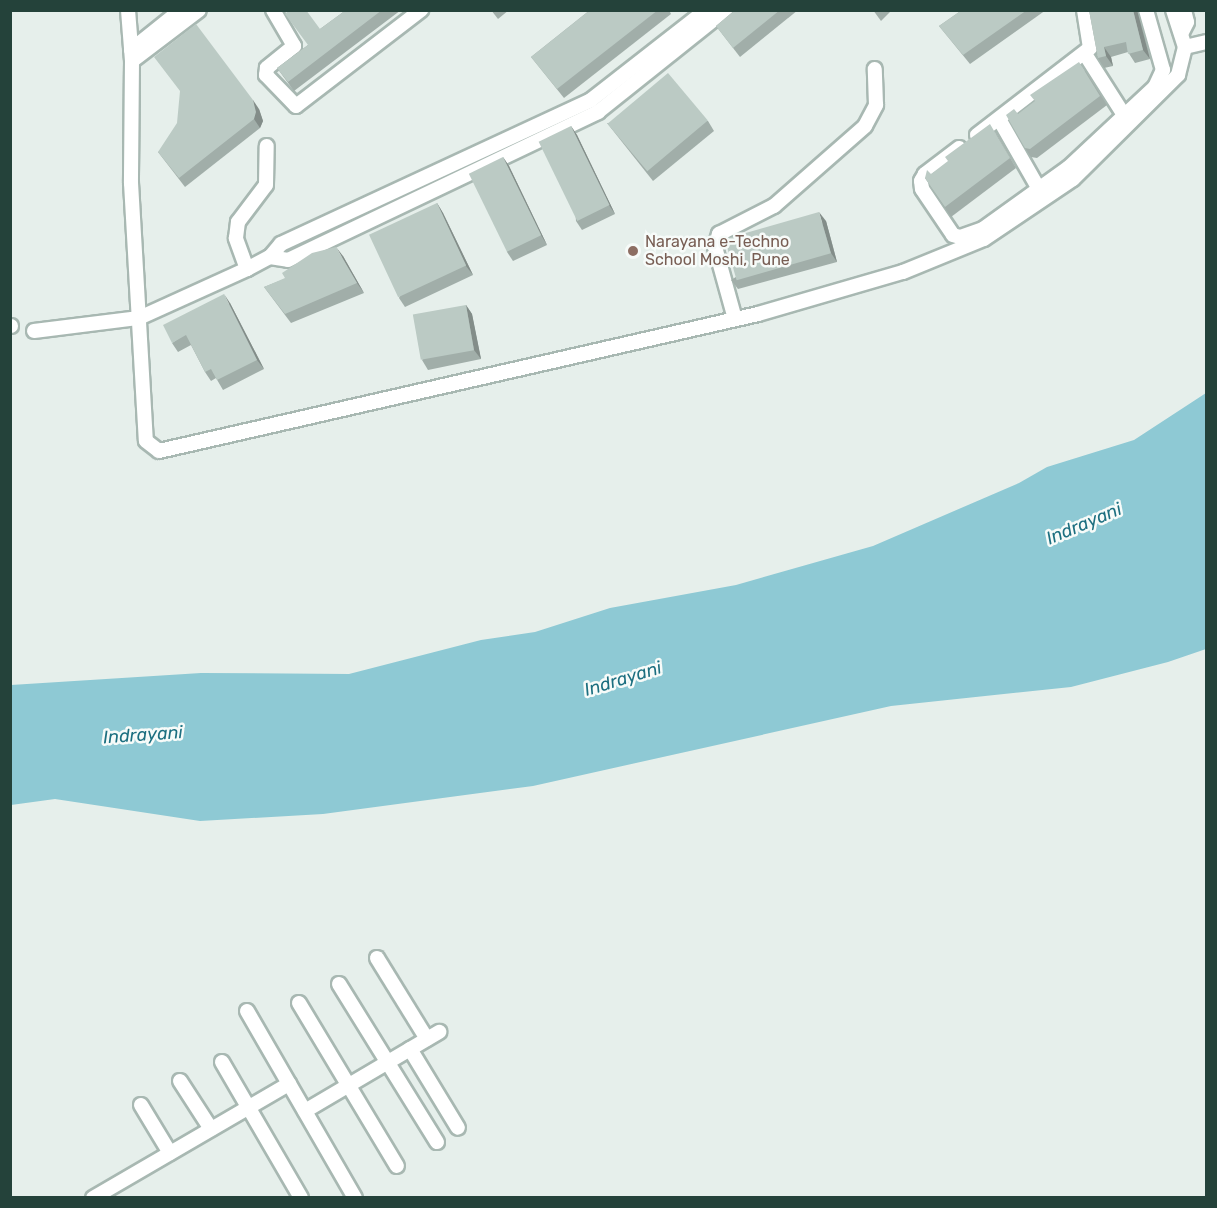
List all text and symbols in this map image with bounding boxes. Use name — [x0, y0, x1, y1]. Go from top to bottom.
place label: Narayana e-Techno School Moshi, Pune — [645, 232, 790, 270]
marker: Narayana e-Techno School Moshi, Pune — [626, 244, 640, 258]
water label: Indrayani — [1043, 498, 1125, 550]
water label: Indrayani — [582, 657, 664, 701]
water label: Indrayani — [102, 721, 184, 749]

